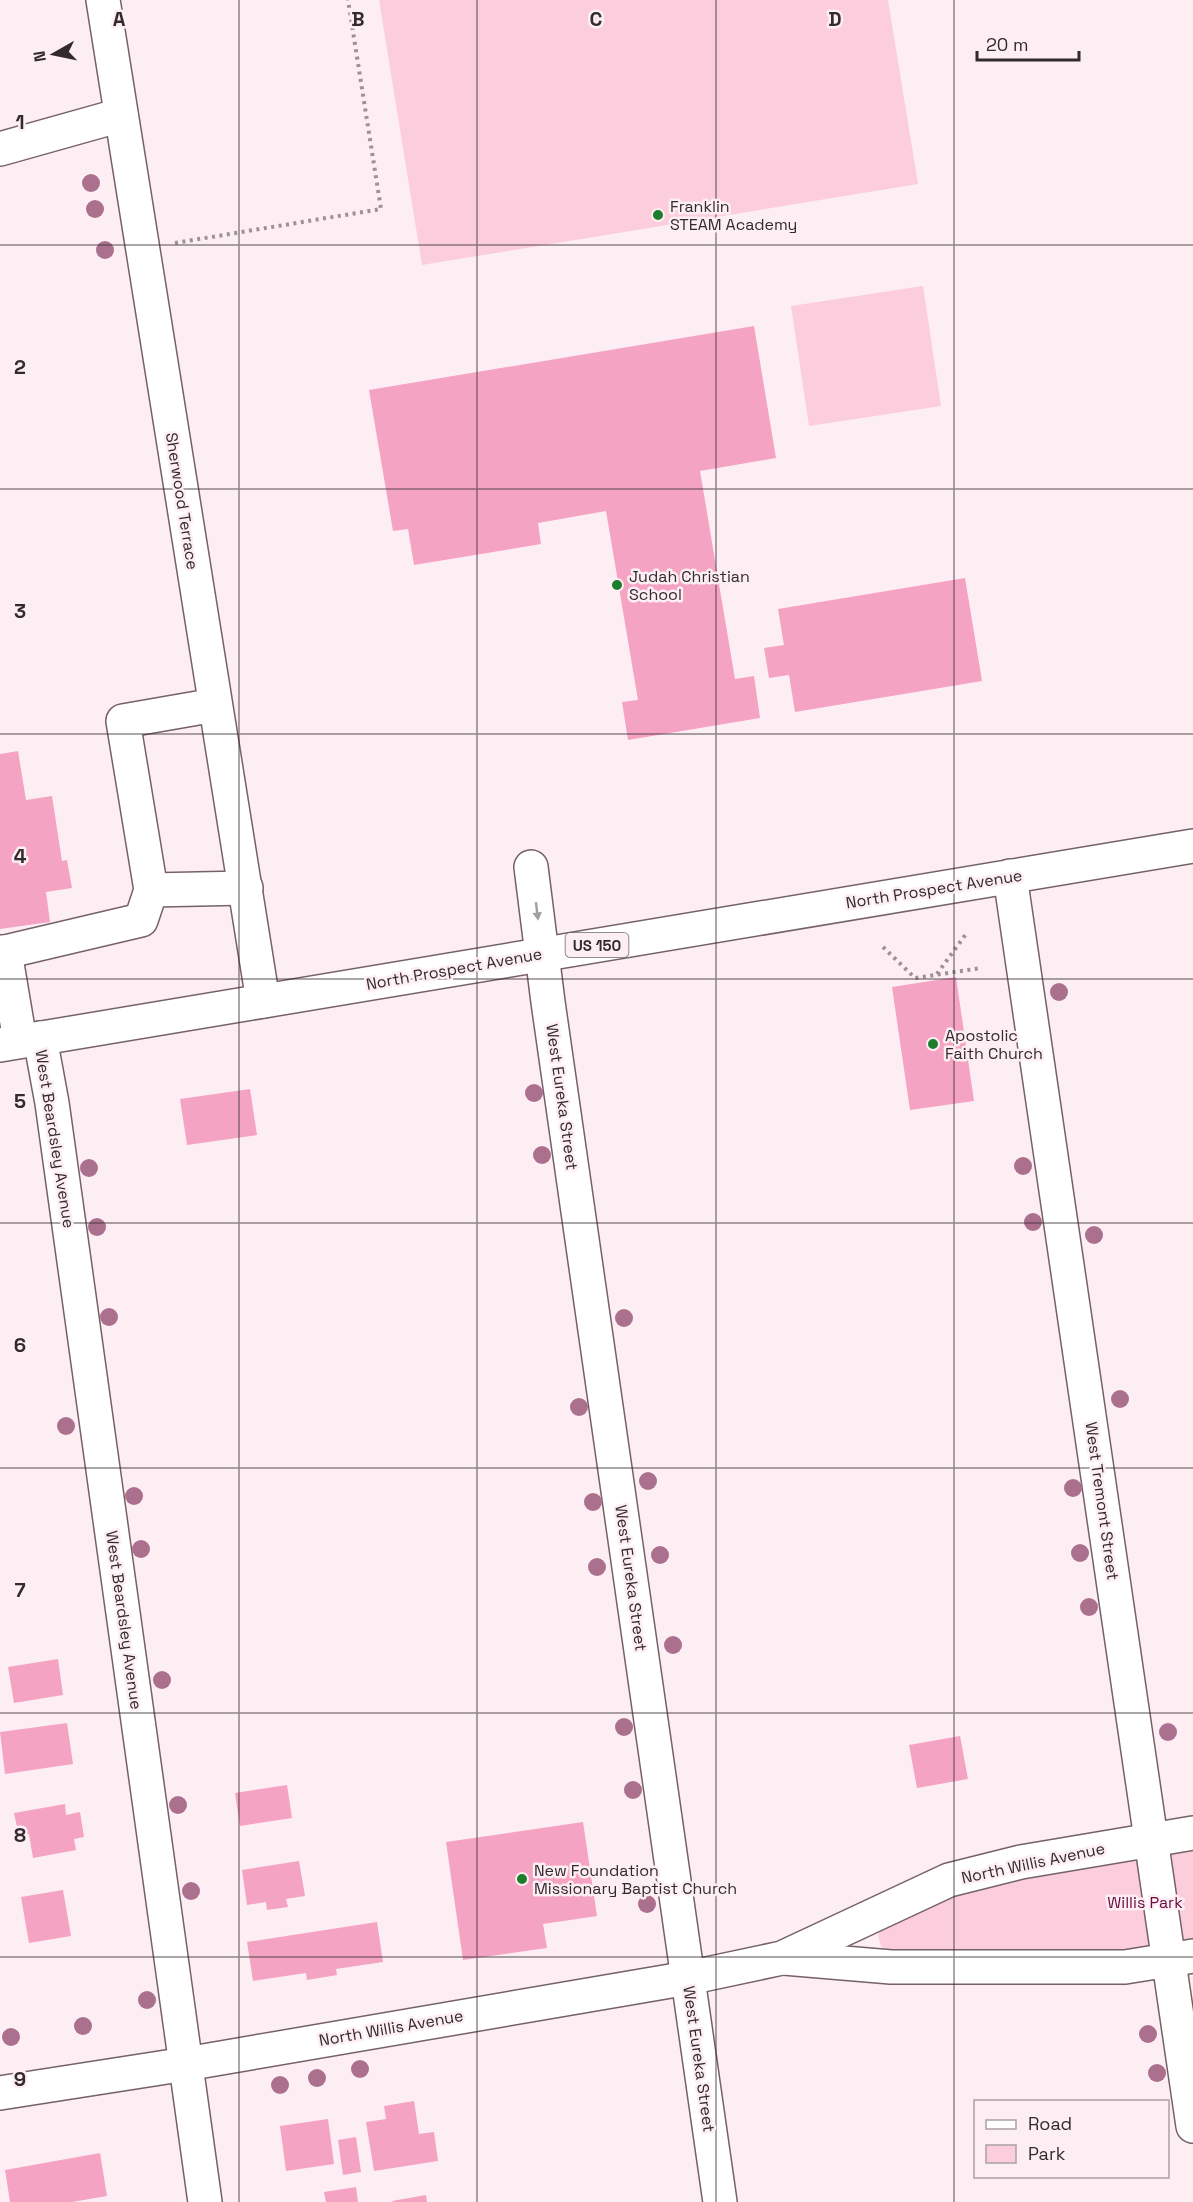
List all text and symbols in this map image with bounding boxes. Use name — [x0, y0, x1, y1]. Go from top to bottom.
text: A — [113, 6, 126, 32]
text: B — [351, 6, 365, 32]
text: C — [590, 6, 603, 32]
text: D — [828, 6, 842, 32]
north arrow — [24, 24, 84, 84]
scale bar — [977, 24, 1079, 62]
text: 20 m — [986, 33, 1029, 56]
text: N — [28, 49, 51, 63]
text: 1 — [15, 109, 25, 135]
place label: Franklin STEAM Academy — [670, 196, 797, 235]
marker: Franklin STEAM Academy — [651, 208, 665, 222]
text: 2 — [14, 354, 26, 380]
street label: Sherwood Terrace — [161, 431, 203, 571]
place label: Judah Christian School — [629, 566, 750, 605]
marker: Judah Christian School — [610, 578, 624, 592]
text: 3 — [14, 598, 26, 624]
text: 4 — [14, 843, 27, 869]
street label: North Prospect Avenue — [844, 865, 1024, 913]
one-way arrow — [532, 901, 541, 920]
road number: US 150 — [566, 933, 628, 957]
street label: North Prospect Avenue — [364, 943, 544, 995]
street label: West Eureka Street — [541, 1022, 583, 1172]
place label: Apostolic Faith Church — [945, 1025, 1043, 1064]
marker: Apostolic Faith Church — [926, 1037, 940, 1051]
street label: West Beardsley Avenue — [31, 1048, 79, 1230]
text: 5 — [14, 1088, 26, 1114]
text: 6 — [14, 1332, 26, 1358]
street label: West Tremont Street — [1080, 1421, 1124, 1581]
street label: West Eureka Street — [610, 1503, 652, 1653]
street label: West Beardsley Avenue — [101, 1529, 147, 1711]
text: 7 — [14, 1577, 26, 1603]
text: 8 — [14, 1822, 26, 1848]
street label: North Willis Avenue — [959, 1838, 1107, 1888]
place label: New Foundation Missionary Baptist Church — [534, 1860, 737, 1899]
marker: New Foundation Missionary Baptist Church — [515, 1872, 529, 1886]
park label: Willis Park — [1107, 1892, 1183, 1913]
street label: West Eureka Street — [678, 1984, 720, 2134]
street label: North Willis Avenue — [317, 2005, 465, 2051]
text: 9 — [14, 2066, 26, 2092]
legend — [974, 2100, 1169, 2178]
text: Road — [1028, 2112, 1072, 2135]
text: Park — [1028, 2142, 1066, 2165]

